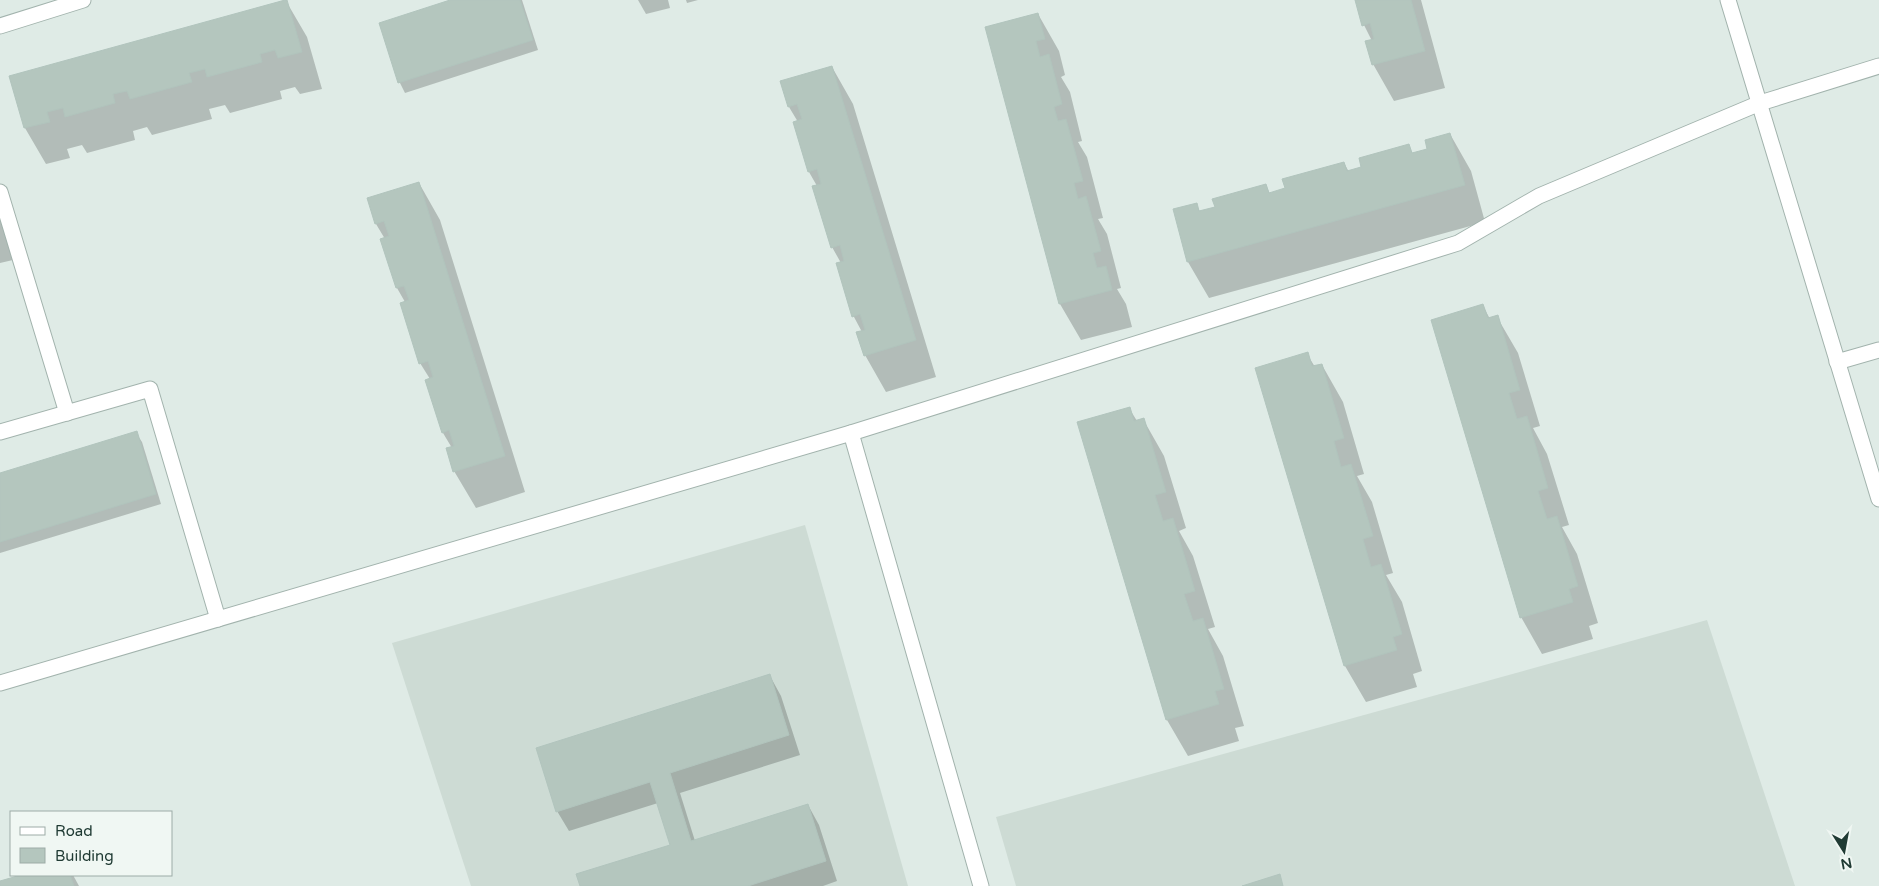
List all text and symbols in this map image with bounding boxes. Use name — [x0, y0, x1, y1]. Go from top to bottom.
legend — [10, 811, 172, 876]
text: Road — [55, 822, 93, 840]
north arrow — [1819, 826, 1869, 876]
text: Building — [55, 847, 114, 865]
text: N — [1839, 854, 1854, 873]

